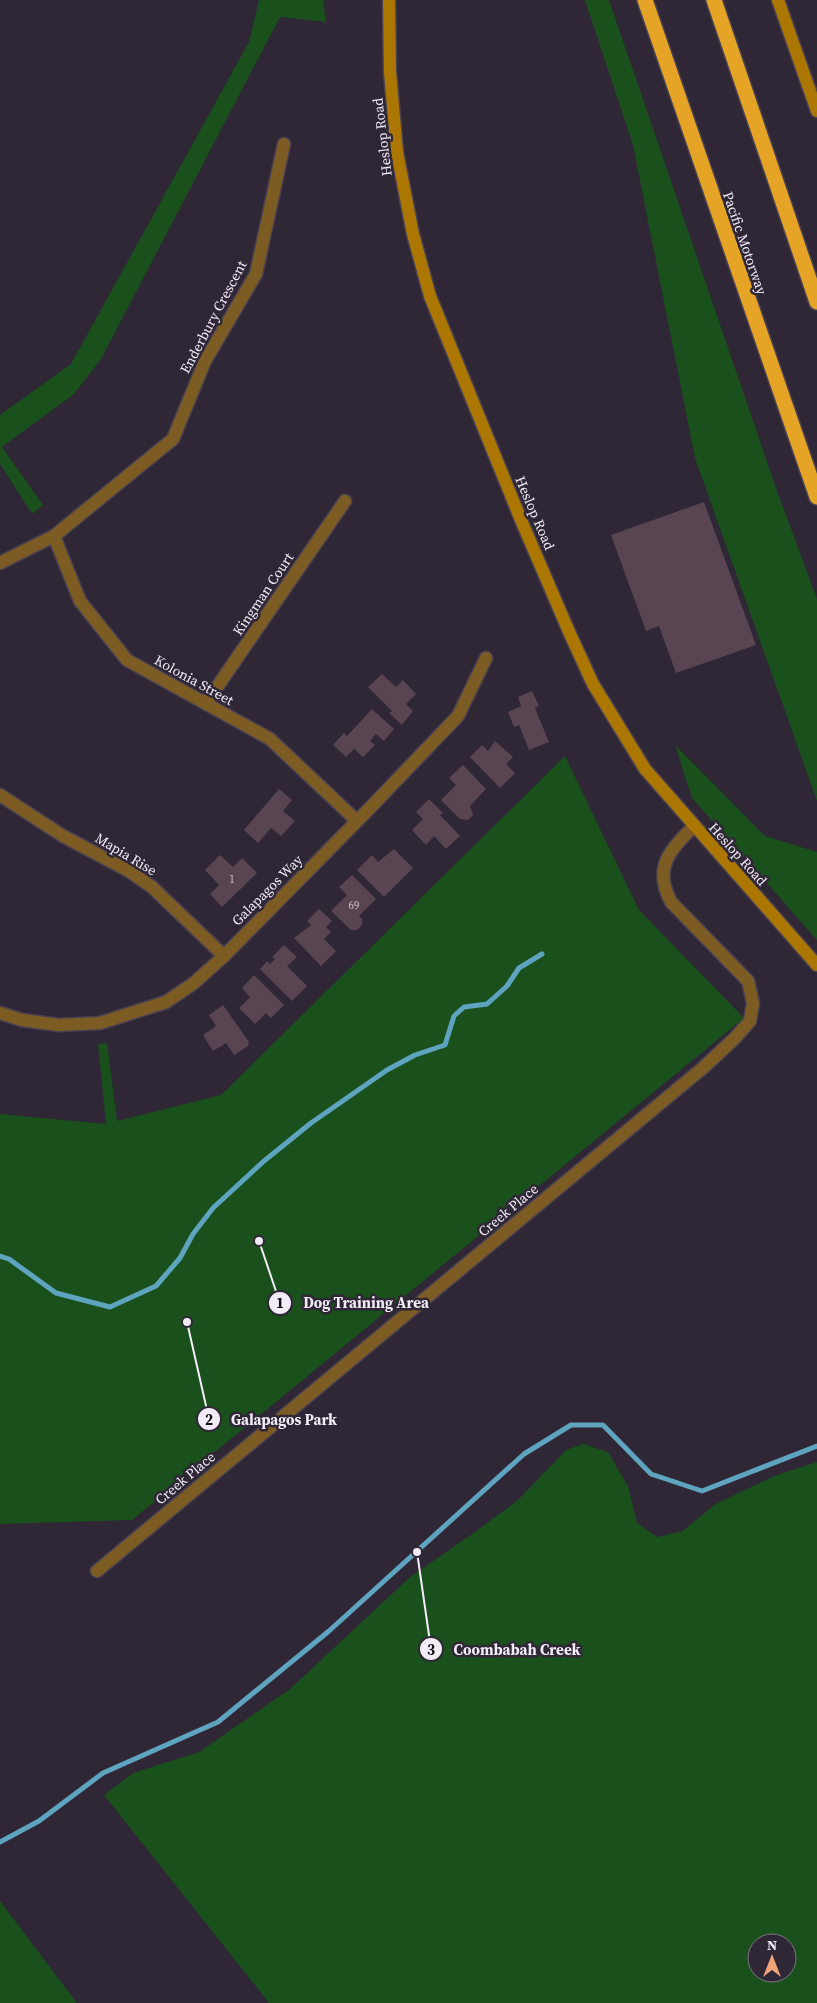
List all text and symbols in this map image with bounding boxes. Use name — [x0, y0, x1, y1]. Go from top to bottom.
street label: Heslop Road — [367, 97, 397, 177]
street label: Pacific Motorway — [718, 189, 772, 298]
street label: Enderbury Crescent — [175, 257, 251, 377]
street label: Heslop Road — [510, 473, 560, 553]
street label: Kingman Court — [228, 548, 298, 639]
street label: Kolonia Street — [151, 650, 238, 710]
street label: Heslop Road — [704, 818, 772, 890]
street label: Mapia Rise — [92, 828, 160, 880]
street label: Galapagos Way — [227, 849, 308, 930]
house number: 1 — [229, 872, 235, 887]
house number: 69 — [349, 898, 360, 913]
street label: Creek Place — [474, 1179, 542, 1241]
callout: Dog Training Area — [268, 1288, 439, 1318]
text: 1 — [276, 1292, 284, 1313]
text: Dog Training Area — [303, 1292, 430, 1313]
callout: Galapagos Park — [196, 1404, 348, 1434]
text: 2 — [205, 1409, 213, 1430]
text: Galapagos Park — [231, 1409, 337, 1430]
street label: Creek Place — [151, 1447, 219, 1509]
callout: Coombabah Creek — [419, 1634, 590, 1664]
text: 3 — [427, 1639, 435, 1660]
text: Coombabah Creek — [454, 1639, 580, 1660]
north arrow — [747, 1933, 797, 1983]
text: N — [767, 1935, 777, 1955]

